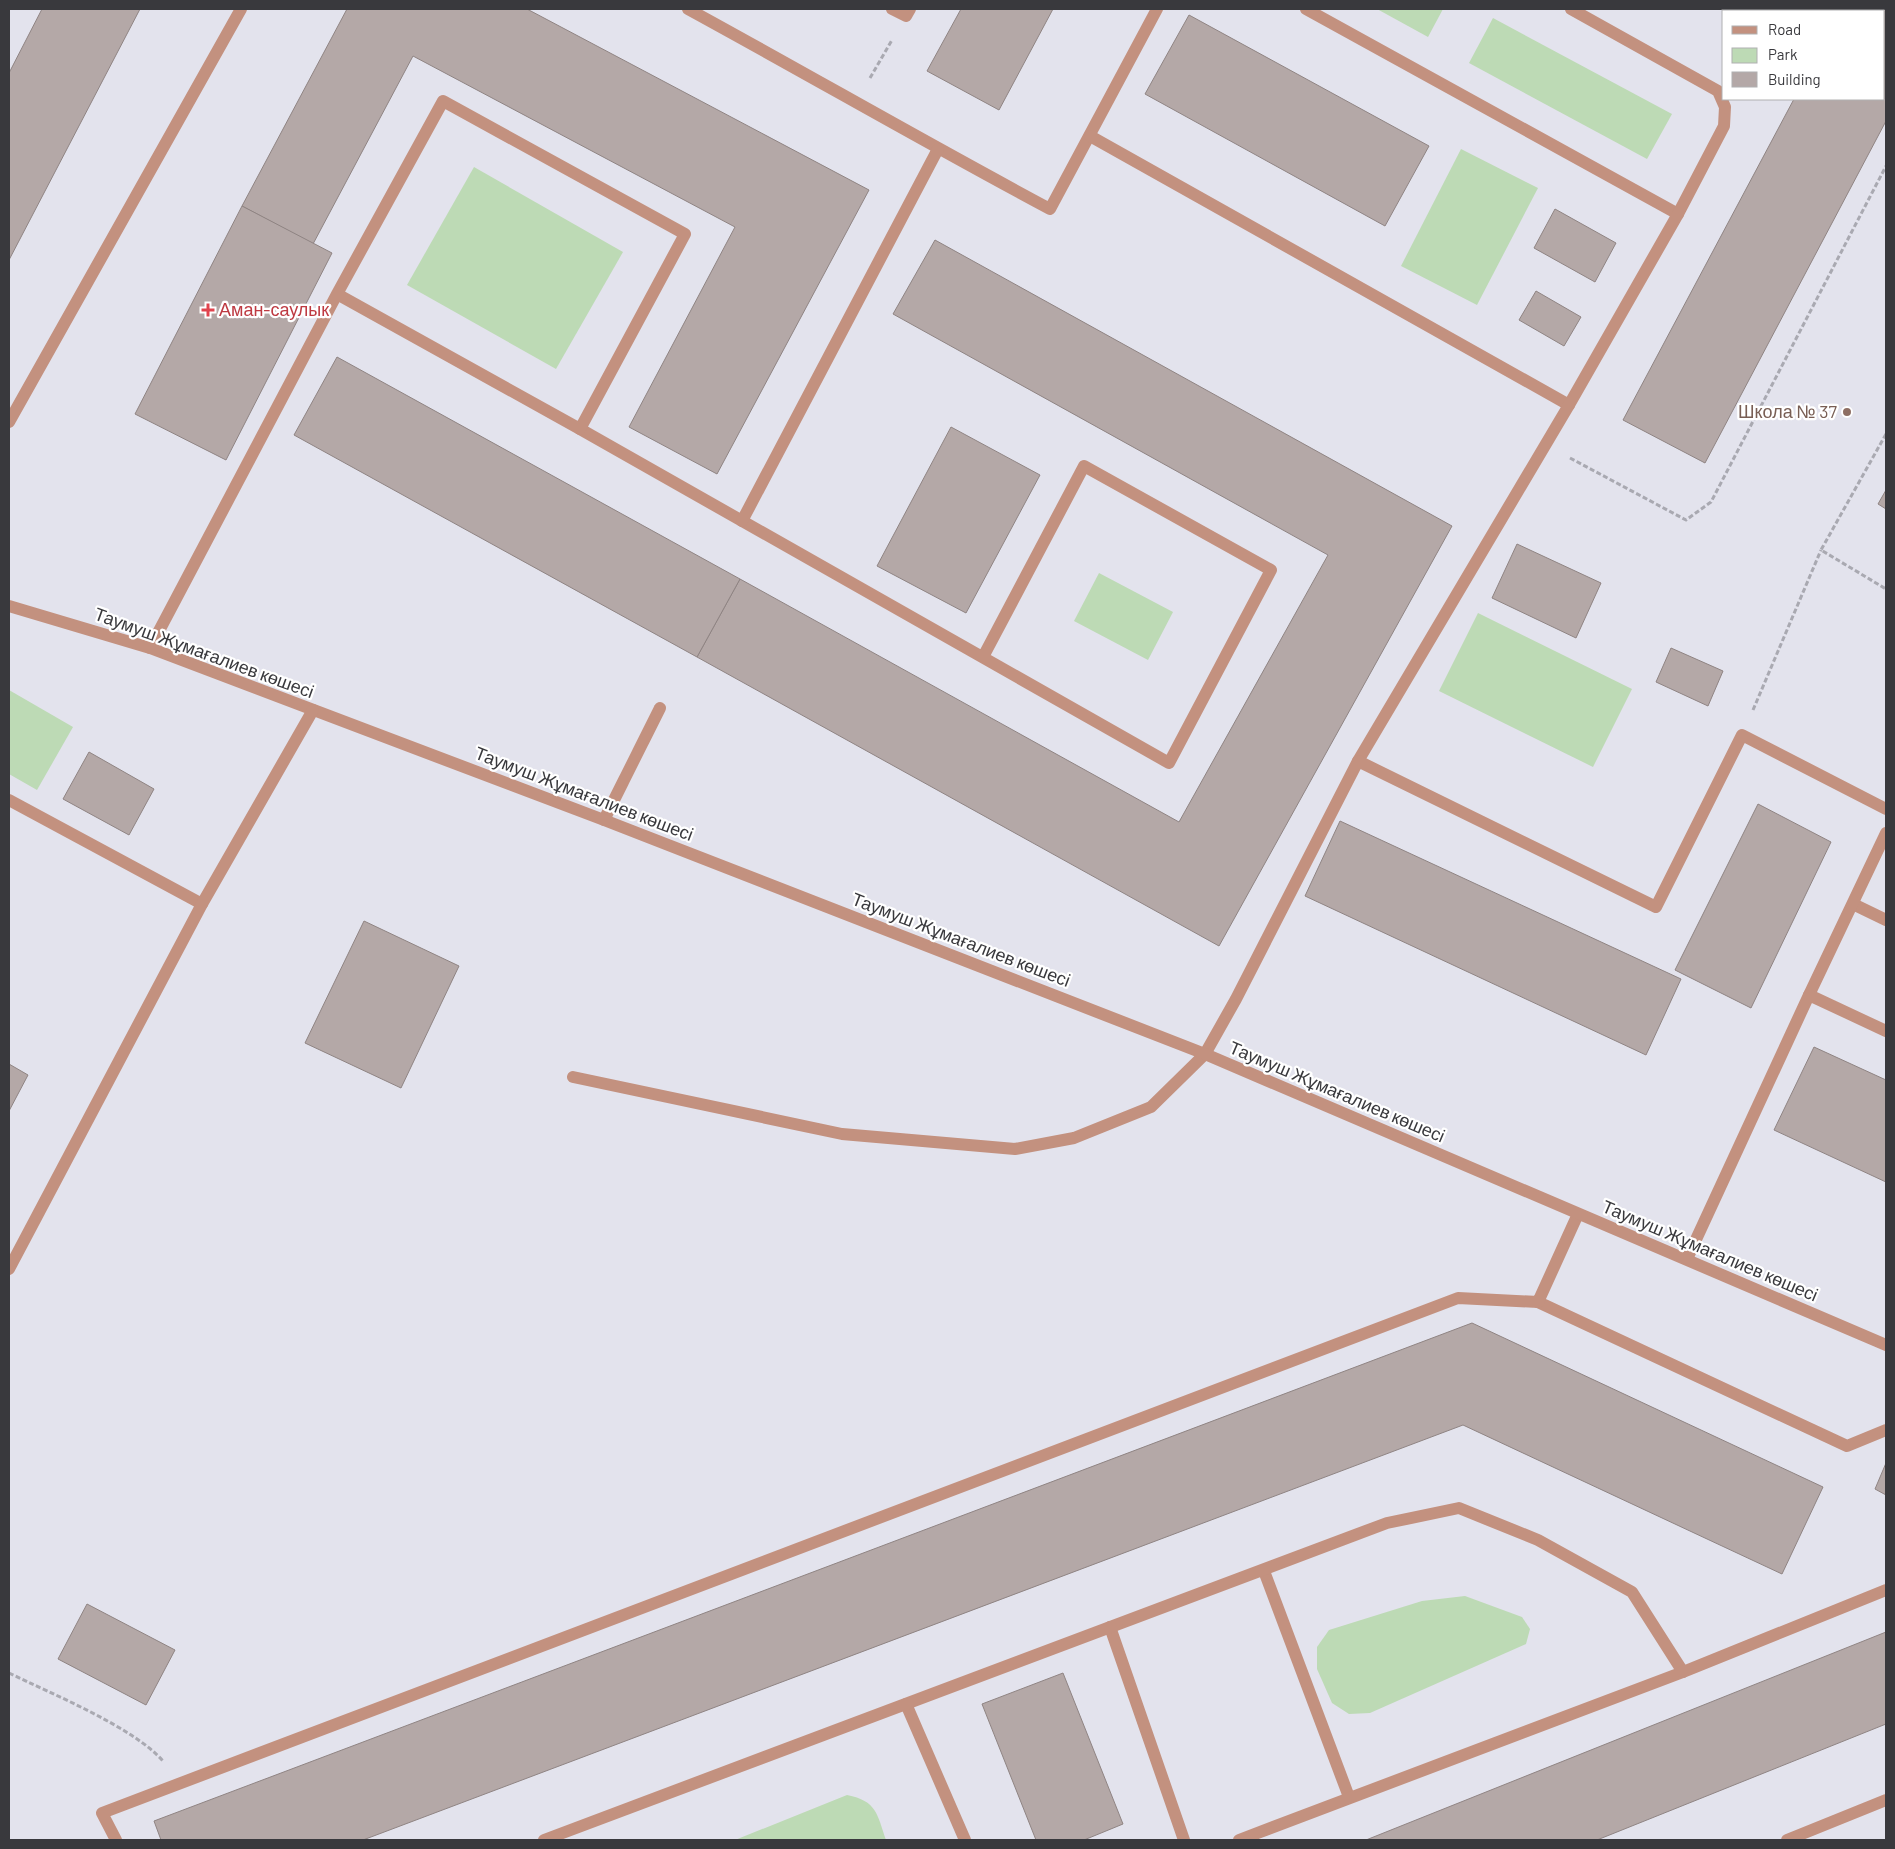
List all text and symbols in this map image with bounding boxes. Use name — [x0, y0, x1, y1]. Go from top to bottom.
legend — [1722, 10, 1885, 100]
text: Road — [1768, 20, 1801, 38]
text: Park — [1768, 45, 1798, 63]
text: Building — [1768, 70, 1821, 88]
place label: Аман-саулык — [219, 298, 329, 320]
marker: Аман-саулык — [201, 303, 215, 317]
place label: Школа № 37 — [1738, 400, 1837, 422]
marker: Школа № 37 — [1841, 406, 1853, 418]
street label: Таумуш Жұмағалиев көшесі — [92, 602, 317, 702]
street label: Таумуш Жұмағалиев көшесі — [472, 741, 697, 845]
street label: Таумуш Жұмағалиев көшесі — [849, 887, 1074, 991]
street label: Таумуш Жұмағалиев көшесі — [1226, 1036, 1448, 1147]
street label: Таумуш Жұмағалиев көшесі — [1599, 1195, 1821, 1306]

